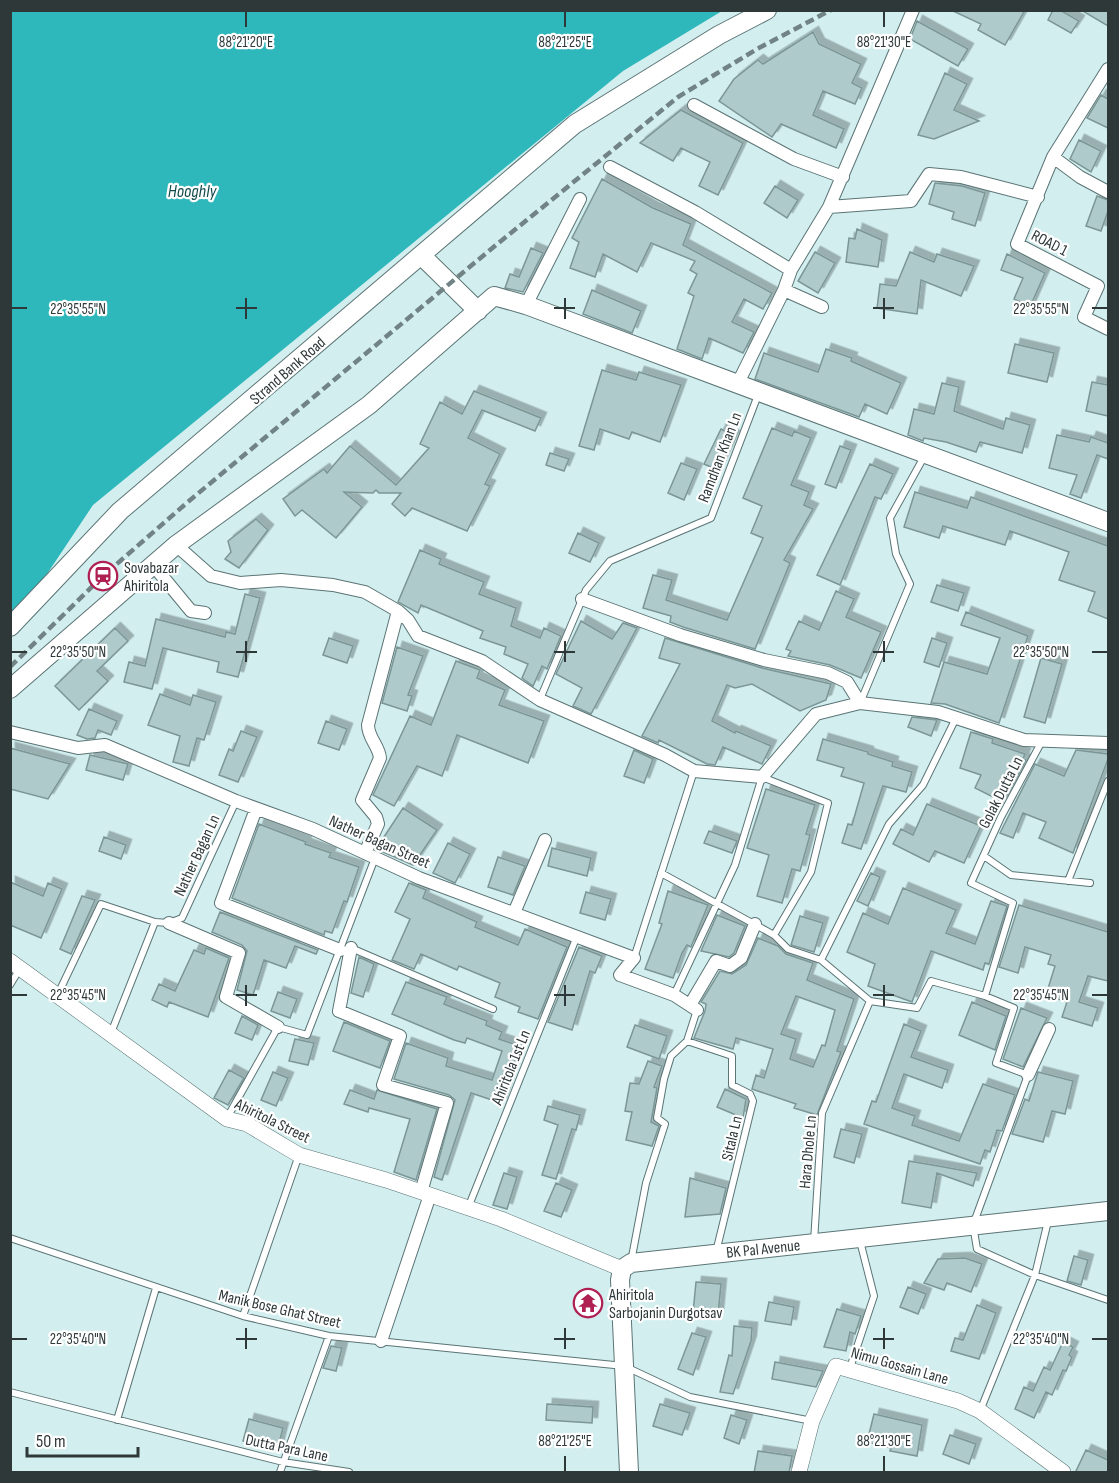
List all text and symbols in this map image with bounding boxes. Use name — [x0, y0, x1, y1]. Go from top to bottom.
text: 88°21'20"E — [219, 33, 273, 52]
text: 88°21'25"E — [538, 33, 592, 52]
text: 88°21'30"E — [857, 33, 911, 52]
water label: Hooghly — [168, 181, 217, 202]
street label: ROAD 1 — [1028, 226, 1071, 261]
text: 22°35'55"N — [50, 300, 106, 319]
text: 22°35'55"N — [1013, 300, 1069, 319]
street label: Strand Bank Road — [246, 333, 330, 409]
street label: Ramdhan Khan Ln — [694, 410, 746, 505]
place label: Sovabazar Ahiritola — [123, 559, 179, 596]
station icon: Sovabazar Ahiritola — [87, 560, 119, 592]
text: 22°35'50"N — [50, 643, 106, 662]
text: 22°35'50"N — [1013, 643, 1069, 662]
street label: Golak Dutta Ln — [975, 754, 1028, 832]
street label: Nather Bagan Ln — [170, 812, 224, 899]
street label: Nather Bagan Street — [326, 812, 433, 873]
text: 22°35'45"N — [50, 986, 106, 1005]
text: 22°35'45"N — [1013, 986, 1069, 1005]
street label: Ahiritola 1st Ln — [487, 1027, 535, 1109]
street label: Ahiritola Street — [231, 1095, 313, 1148]
street label: Sitala Ln — [718, 1114, 747, 1163]
street label: Hara Dhole Ln — [796, 1115, 821, 1190]
street label: BK Pal Avenue — [725, 1236, 801, 1263]
street label: Manik Bose Ghat Street — [217, 1286, 343, 1333]
place label: Ahiritola Sarbojanin Durgotsav — [608, 1286, 723, 1323]
temple icon: Ahiritola Sarbojanin Durgotsav — [572, 1287, 604, 1319]
text: 22°35'40"N — [50, 1330, 106, 1349]
text: 22°35'40"N — [1013, 1330, 1069, 1349]
street label: Nimu Gossain Lane — [849, 1343, 950, 1389]
scale bar — [27, 1420, 138, 1458]
street label: Dutta Para Lane — [244, 1430, 330, 1466]
text: 50 m — [36, 1431, 66, 1452]
text: 88°21'25"E — [538, 1432, 592, 1451]
text: 88°21'30"E — [857, 1432, 911, 1451]

